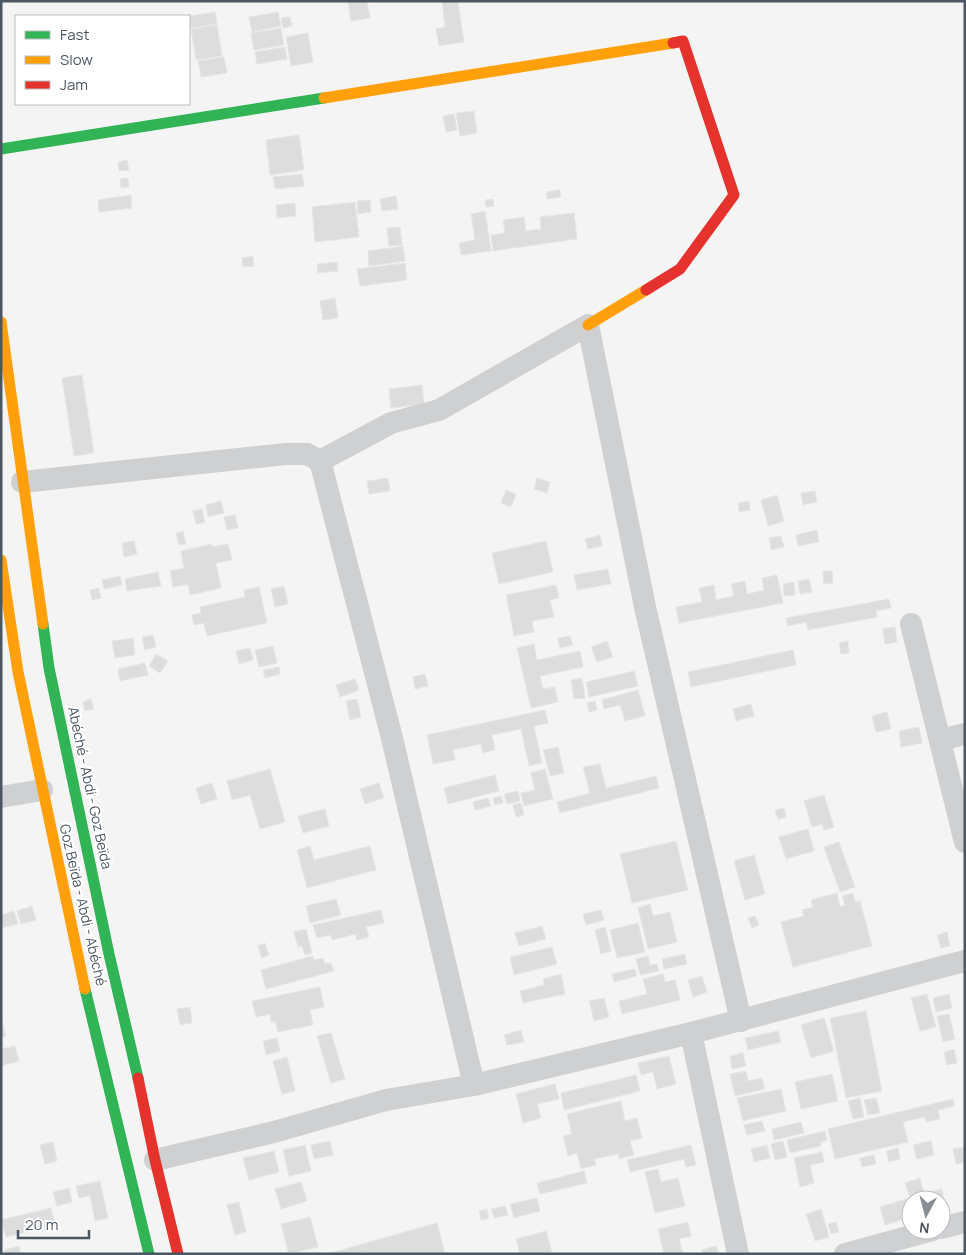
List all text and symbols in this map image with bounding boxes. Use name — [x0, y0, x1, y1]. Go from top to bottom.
legend — [15, 15, 190, 105]
text: Fast — [60, 24, 89, 45]
text: Slow — [60, 49, 93, 70]
text: Jam — [60, 74, 88, 95]
street label: Abéché - Abdi - Goz Beïda — [64, 705, 117, 871]
street label: Goz Beïda - Abdi - Abéché — [56, 822, 111, 988]
north arrow — [901, 1190, 951, 1240]
scale bar — [18, 1208, 89, 1240]
text: 20 m — [25, 1214, 58, 1235]
text: N — [918, 1218, 931, 1238]

